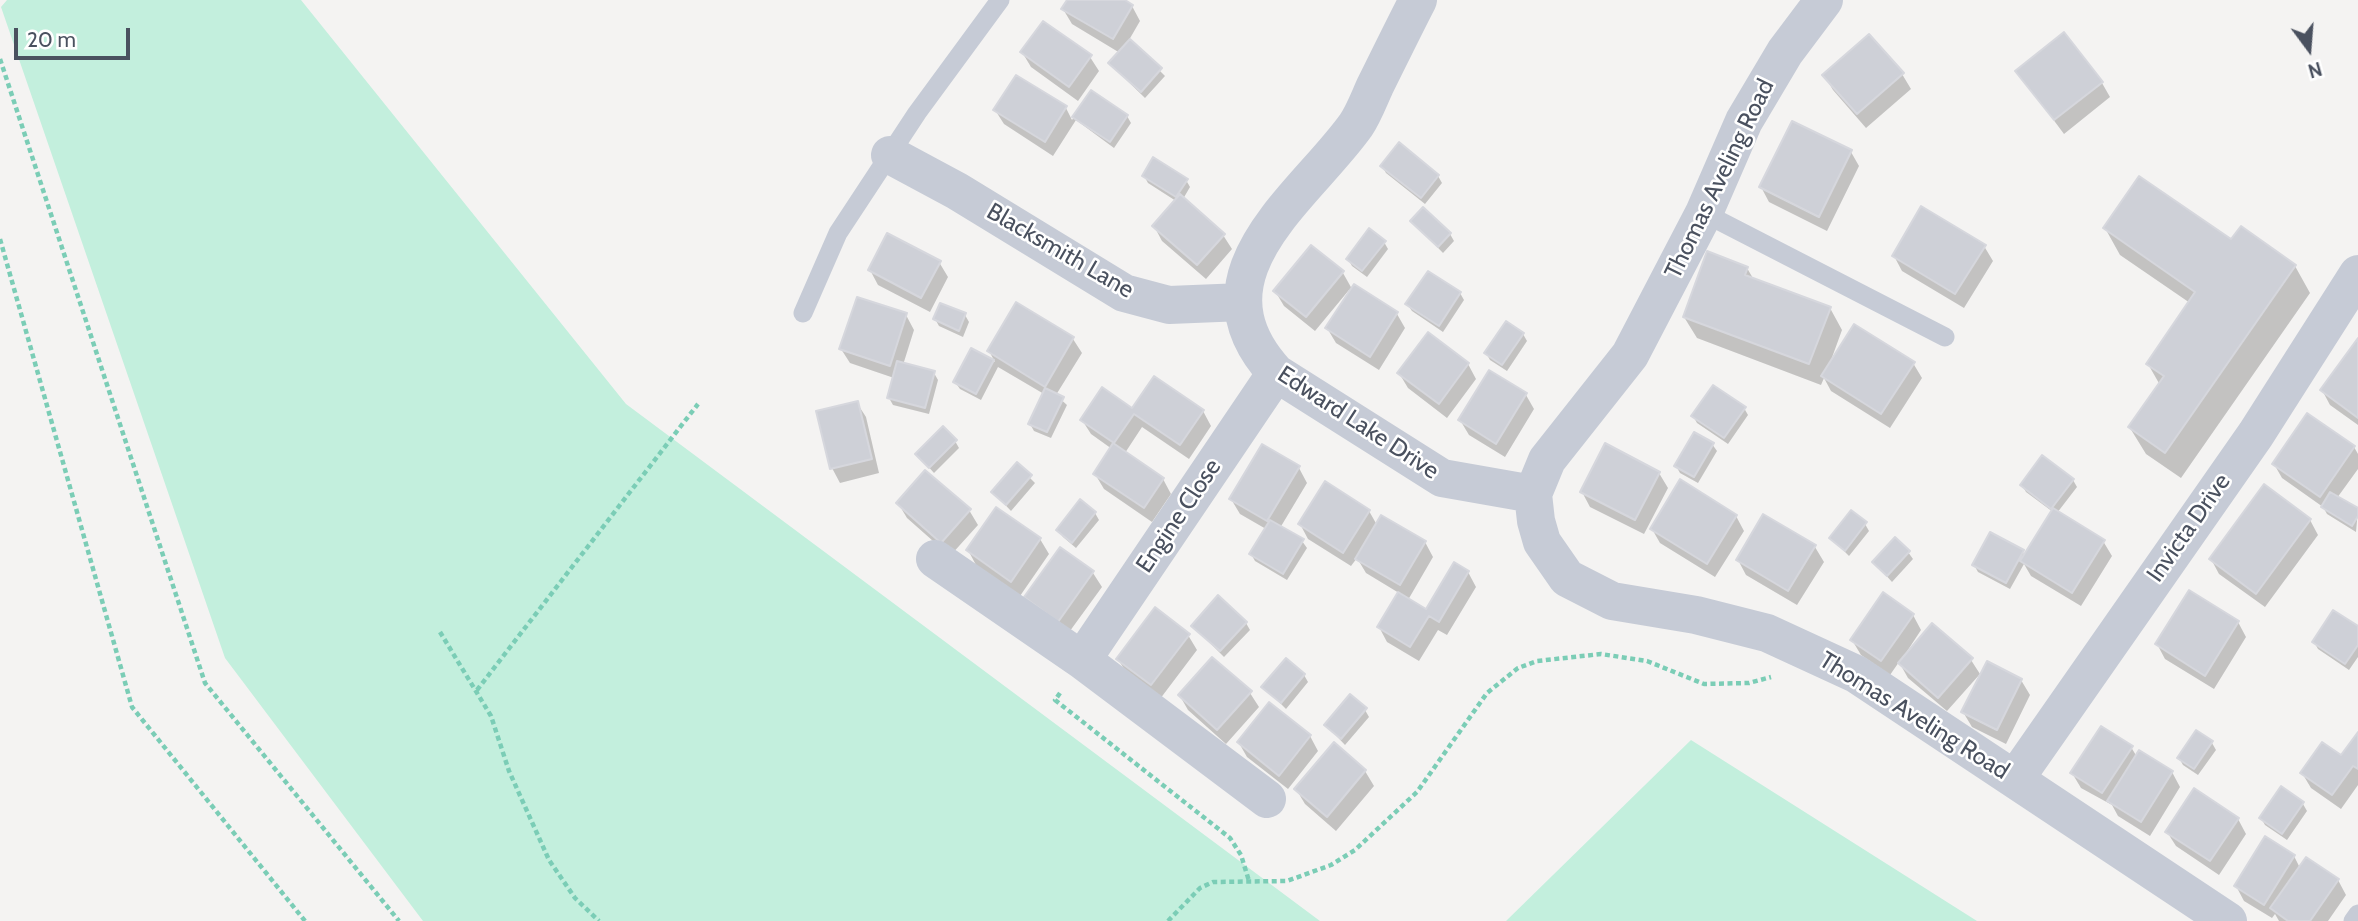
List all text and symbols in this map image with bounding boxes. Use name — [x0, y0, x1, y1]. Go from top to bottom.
scale bar — [18, 14, 133, 58]
north arrow — [2274, 14, 2344, 84]
text: 20 m — [27, 27, 76, 52]
text: N — [2305, 57, 2325, 83]
street label: Thomas Aveling Road — [1659, 75, 1781, 283]
street label: Blacksmith Lane — [981, 197, 1139, 305]
street label: Edward Lake Drive — [1272, 360, 1444, 486]
street label: Engine Close — [1130, 454, 1228, 578]
street label: Invicta Drive — [2141, 468, 2237, 588]
street label: Thomas Aveling Road — [1814, 646, 2014, 786]

